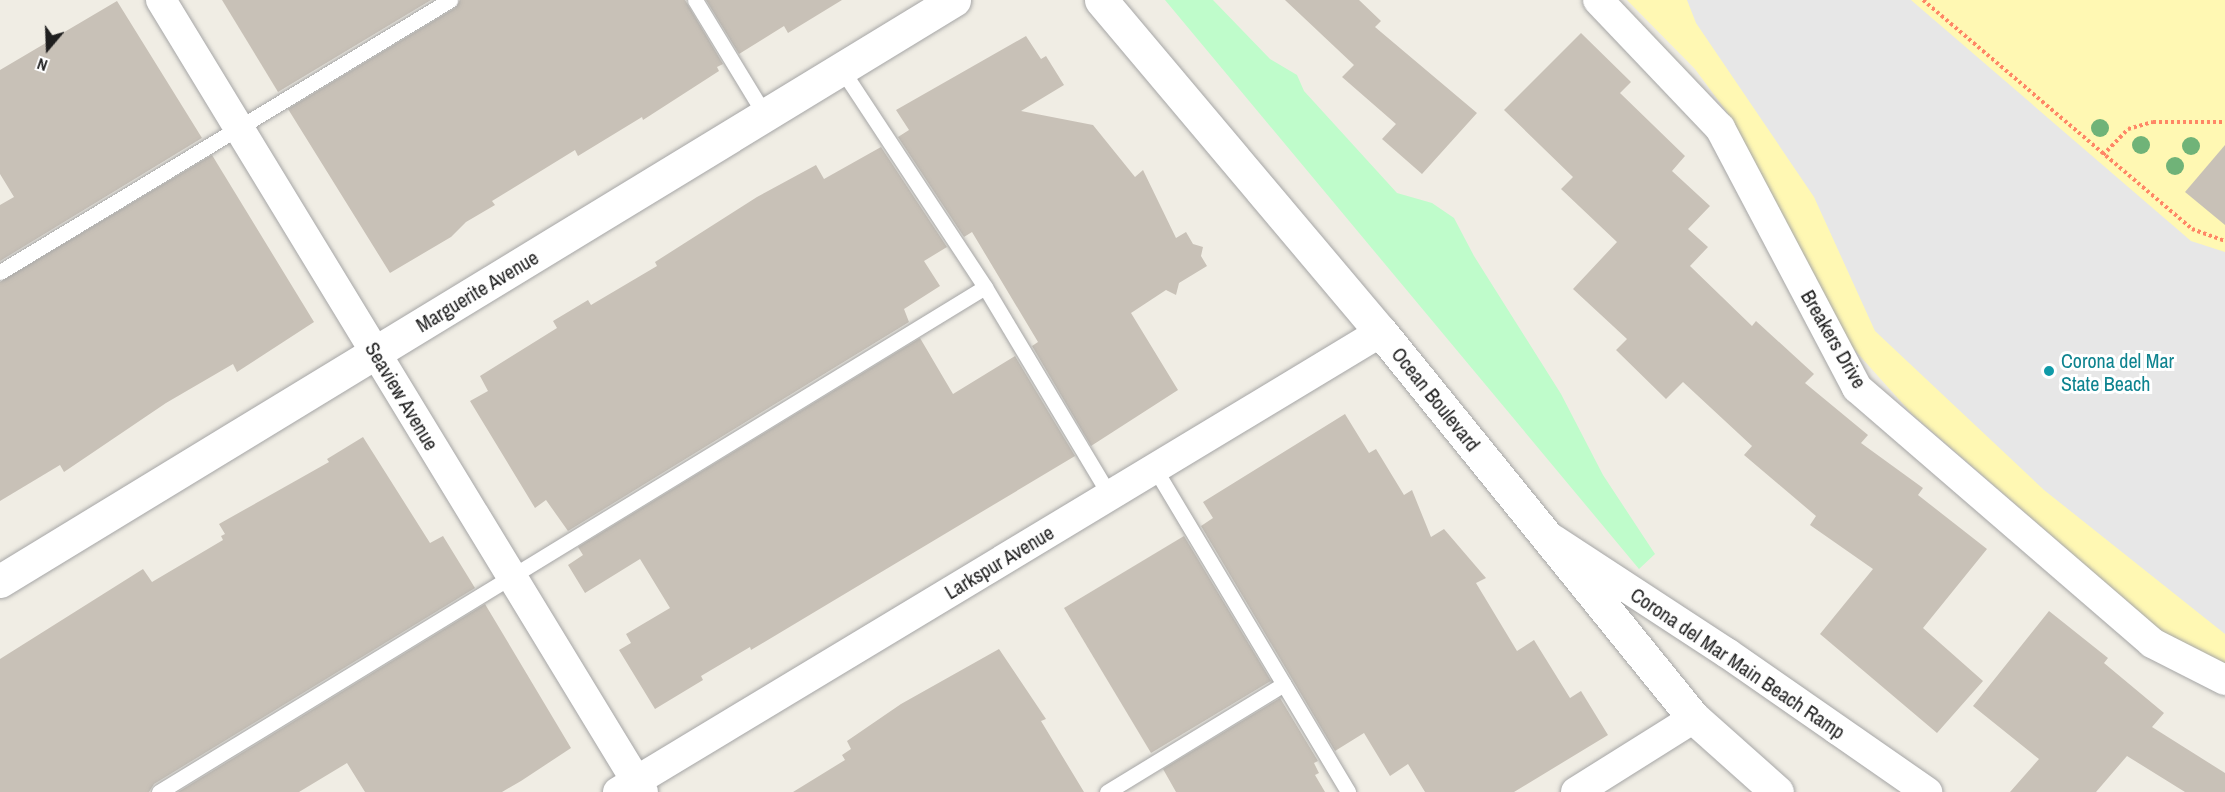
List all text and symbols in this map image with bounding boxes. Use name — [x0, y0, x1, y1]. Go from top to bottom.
north arrow — [18, 18, 78, 78]
text: N — [34, 53, 50, 77]
street label: Marguerite Avenue — [411, 245, 543, 337]
street label: Breakers Drive — [1796, 286, 1872, 392]
street label: Seaview Avenue — [360, 337, 444, 455]
street label: Ocean Boulevard — [1387, 342, 1485, 456]
place label: Corona del Mar State Beach — [2061, 348, 2174, 395]
marker: Corona del Mar State Beach — [2042, 364, 2056, 378]
street label: Larkspur Avenue — [940, 520, 1058, 604]
street label: Corona del Mar Main Beach Ramp — [1626, 582, 1850, 744]

